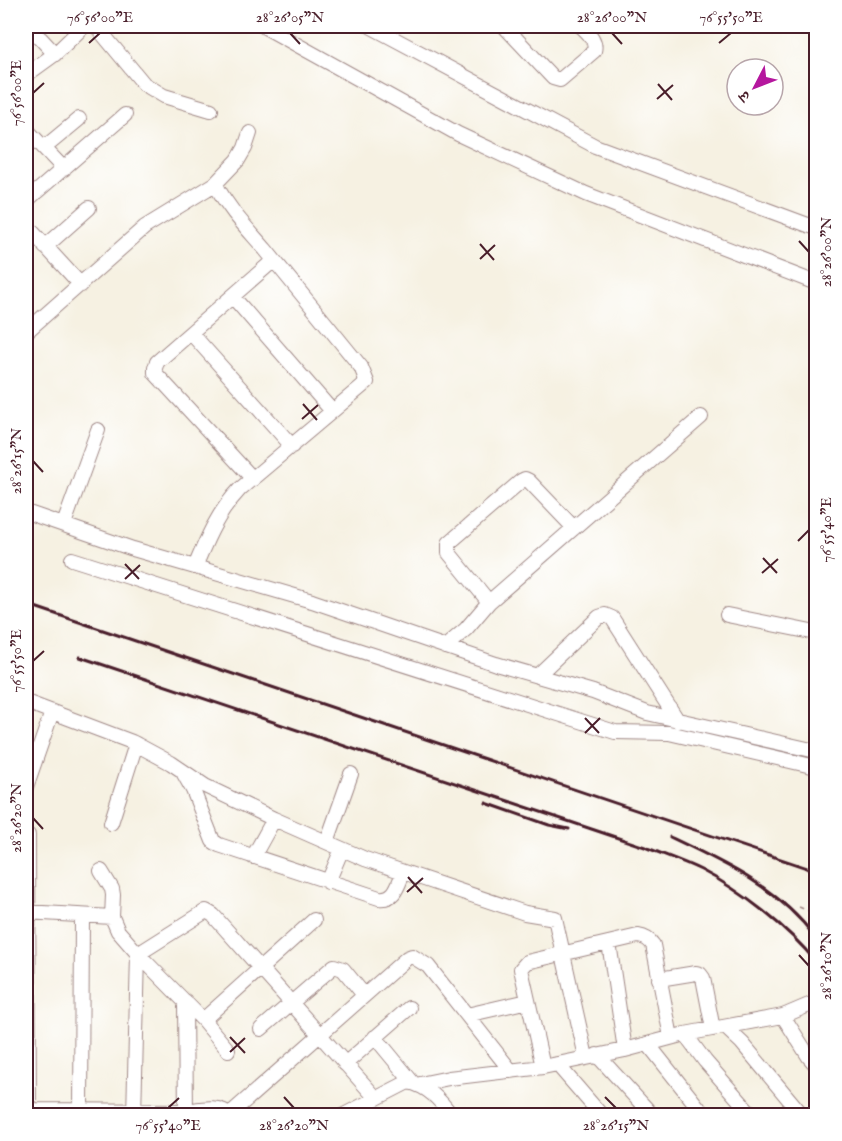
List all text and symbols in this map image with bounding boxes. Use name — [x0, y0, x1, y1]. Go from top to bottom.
text: 76°56'00"E — [67, 8, 133, 27]
text: 28°26'05"N — [256, 8, 324, 27]
text: 28°26'00"N — [577, 8, 647, 27]
text: 76°55'50"E — [699, 8, 763, 27]
north arrow — [725, 57, 785, 117]
text: 76°56'00"E — [7, 60, 26, 126]
text: उ — [734, 85, 756, 106]
text: 28°26'00"N — [817, 217, 836, 287]
text: 28°26'15"N — [7, 428, 26, 494]
text: 76°55'40"E — [817, 497, 836, 563]
text: 76°55'50"E — [7, 629, 26, 693]
text: 28°26'20"N — [7, 783, 26, 853]
text: 28°26'10"N — [817, 932, 836, 1000]
text: 76°55'40"E — [135, 1116, 201, 1135]
text: 28°26'20"N — [259, 1116, 329, 1135]
text: 28°26'15"N — [583, 1116, 649, 1135]

